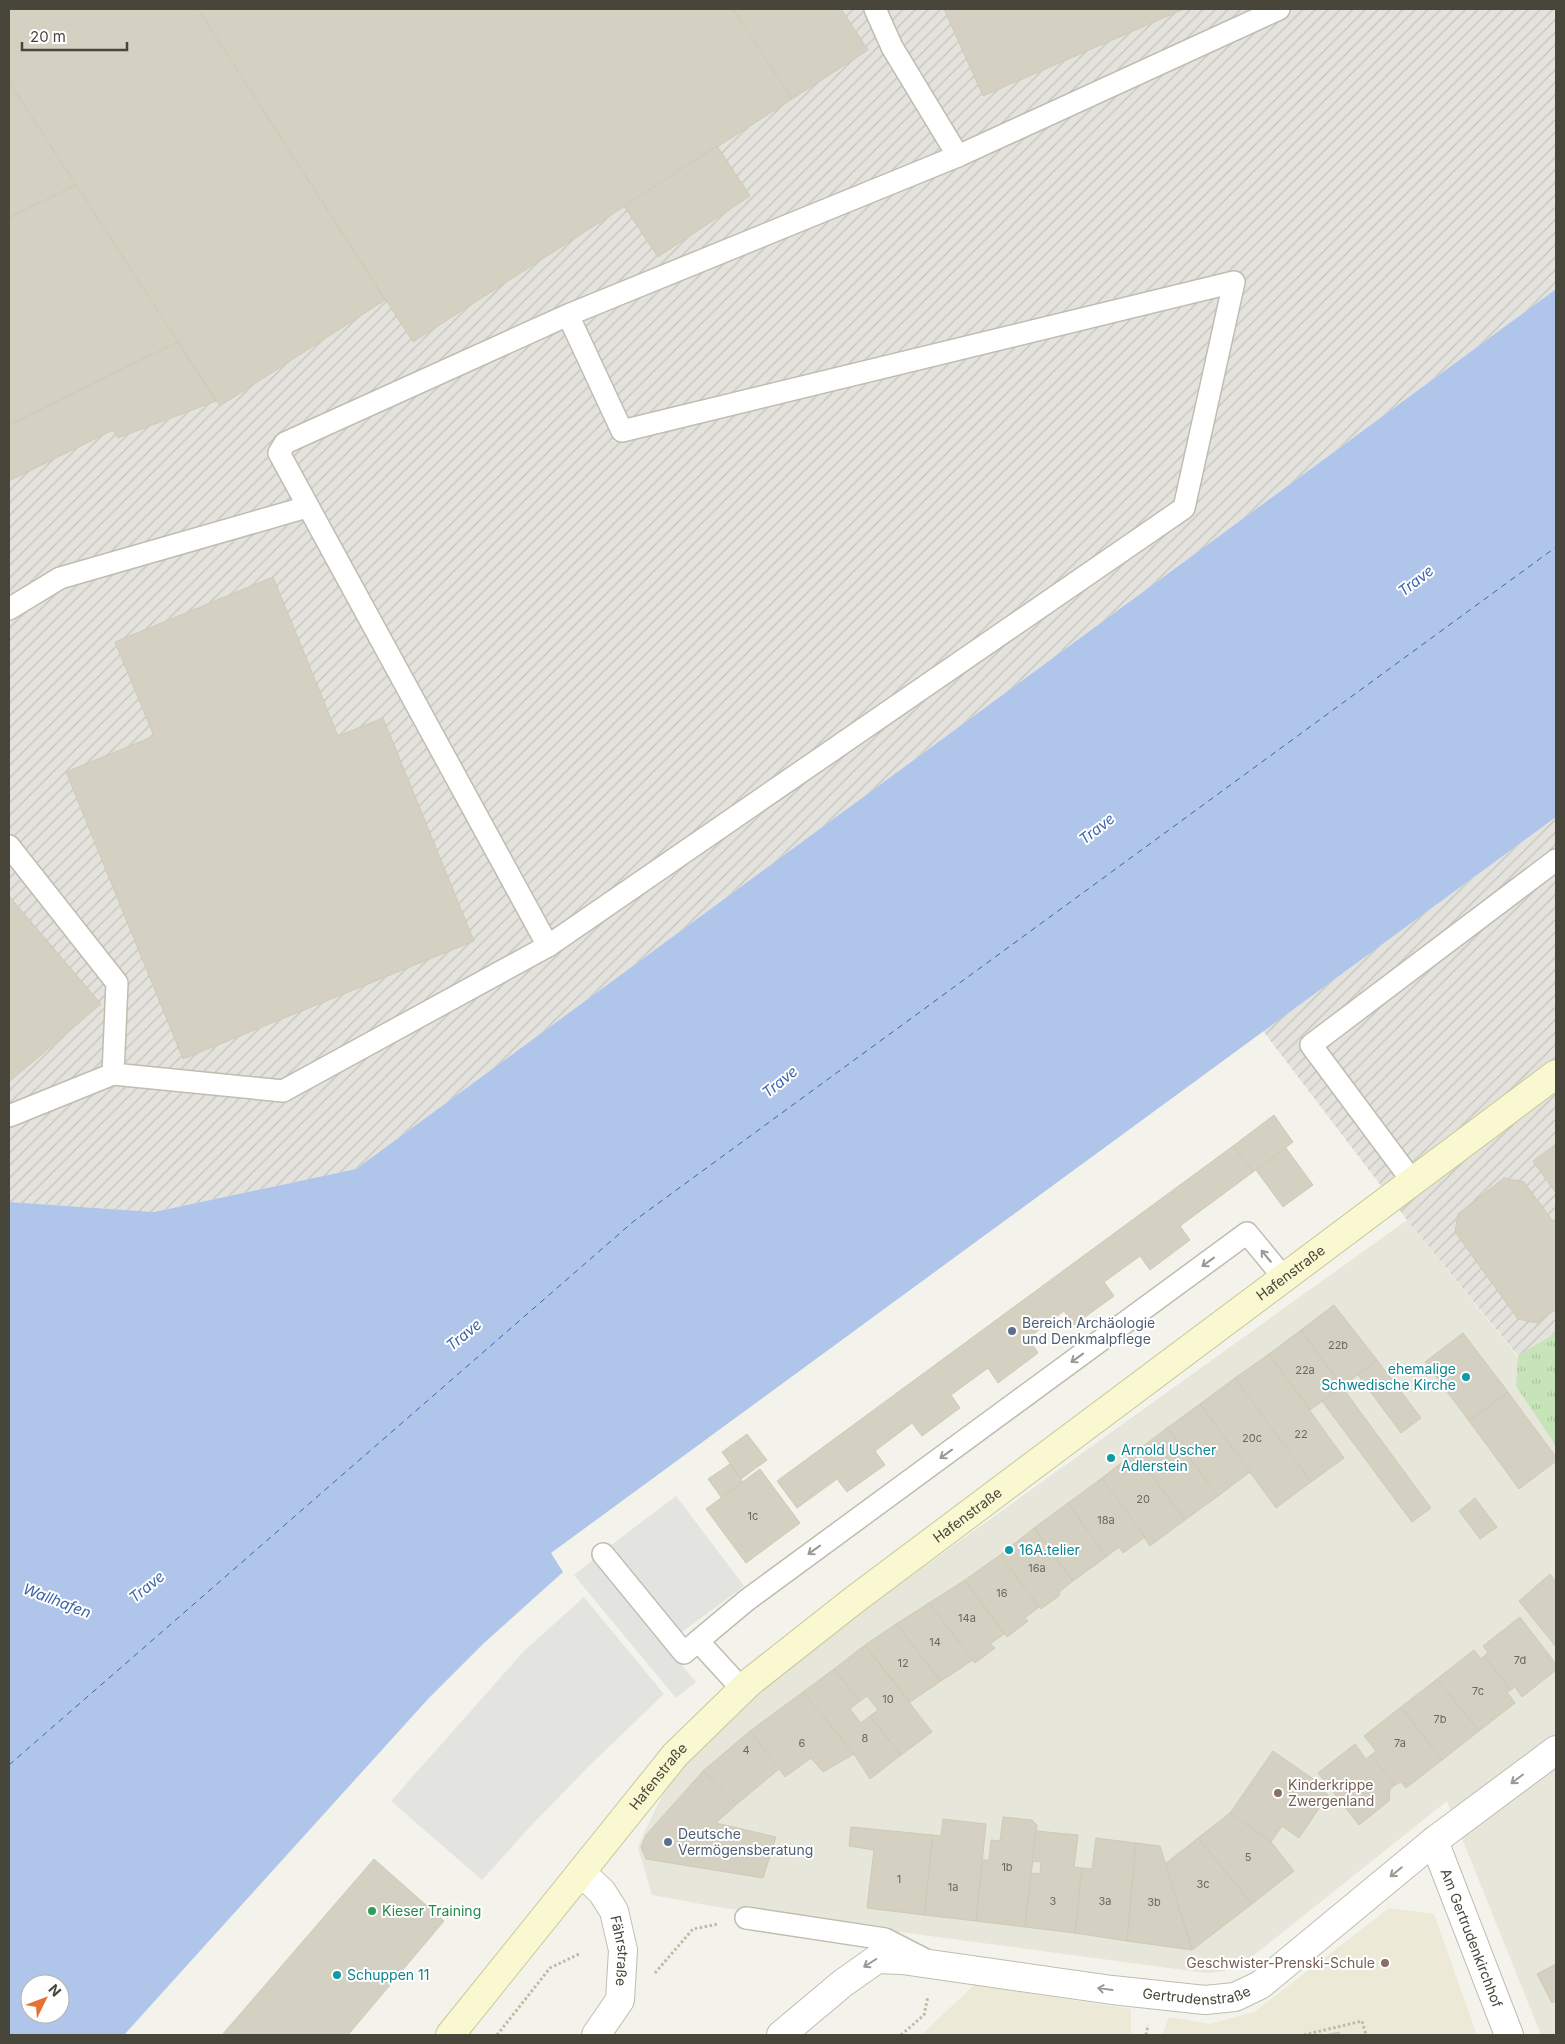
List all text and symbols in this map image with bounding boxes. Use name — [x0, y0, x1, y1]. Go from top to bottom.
scale bar — [22, 20, 128, 52]
text: 20 m — [30, 27, 66, 46]
water label: Trave — [1394, 561, 1437, 600]
water label: Trave — [1075, 809, 1118, 848]
water label: Trave — [758, 1062, 801, 1102]
street label: Hafenstraße — [1253, 1241, 1328, 1304]
one-way arrow — [1260, 1249, 1271, 1262]
one-way arrow — [1201, 1257, 1215, 1267]
place label: Bereich Archäologie und Denkmalpflege — [1022, 1314, 1155, 1347]
water label: Trave — [442, 1315, 485, 1355]
marker: Bereich Archäologie und Denkmalpflege — [1006, 1325, 1018, 1337]
house number: 22b — [1328, 1338, 1348, 1352]
one-way arrow — [1070, 1353, 1084, 1363]
place label: ehemalige Schwedische Kirche — [1321, 1360, 1456, 1393]
house number: 22a — [1295, 1363, 1315, 1377]
marker: ehemalige Schwedische Kirche — [1460, 1371, 1472, 1383]
house number: 22 — [1294, 1427, 1308, 1441]
house number: 20c — [1242, 1431, 1262, 1445]
place label: Arnold Uscher Adlerstein — [1121, 1441, 1216, 1474]
one-way arrow — [939, 1449, 953, 1459]
marker: Arnold Uscher Adlerstein — [1105, 1452, 1117, 1464]
street label: Hafenstraße — [929, 1483, 1005, 1546]
house number: 20 — [1136, 1492, 1150, 1506]
house number: 1c — [748, 1509, 758, 1523]
house number: 18a — [1097, 1513, 1115, 1527]
place label: 16A.telier — [1019, 1541, 1080, 1558]
marker: 16A.telier — [1003, 1544, 1015, 1556]
one-way arrow — [808, 1545, 822, 1555]
house number: 16a — [1028, 1561, 1046, 1575]
water label: Trave — [125, 1567, 168, 1607]
water label: Wallhafen — [21, 1579, 94, 1622]
house number: 16 — [996, 1586, 1008, 1600]
house number: 14a — [958, 1611, 976, 1625]
house number: 14 — [929, 1635, 941, 1649]
house number: 7d — [1514, 1653, 1526, 1667]
house number: 12 — [897, 1656, 909, 1670]
house number: 7c — [1472, 1684, 1484, 1698]
house number: 10 — [882, 1692, 894, 1706]
house number: 7b — [1434, 1712, 1447, 1726]
house number: 8 — [862, 1731, 869, 1745]
house number: 6 — [799, 1736, 806, 1750]
house number: 7a — [1394, 1736, 1406, 1750]
street label: Hafenstraße — [625, 1739, 690, 1813]
house number: 4 — [742, 1743, 750, 1757]
one-way arrow — [1510, 1774, 1524, 1784]
place label: Kinderkrippe Zwergenland — [1288, 1776, 1374, 1809]
marker: Kinderkrippe Zwergenland — [1272, 1787, 1284, 1799]
place label: Deutsche Vermögensberatung — [678, 1825, 813, 1858]
marker: Deutsche Vermögensberatung — [662, 1836, 674, 1848]
house number: 5 — [1245, 1850, 1252, 1864]
house number: 1b — [1001, 1860, 1013, 1874]
street label: Am Gertrudenkirchhof — [1437, 1866, 1506, 2010]
one-way arrow — [1390, 1867, 1403, 1878]
house number: 1 — [897, 1872, 901, 1886]
house number: 3c — [1196, 1877, 1210, 1891]
house number: 1a — [948, 1880, 958, 1894]
house number: 3 — [1050, 1894, 1057, 1908]
house number: 3a — [1099, 1894, 1111, 1908]
house number: 3b — [1147, 1895, 1161, 1909]
place label: Kieser Training — [382, 1902, 481, 1919]
marker: Kieser Training — [366, 1905, 378, 1917]
street label: Fährstraße — [607, 1914, 632, 1987]
place label: Geschwister-Prenski-Schule — [1186, 1954, 1375, 1971]
marker: Geschwister-Prenski-Schule — [1379, 1957, 1391, 1969]
one-way arrow — [863, 1959, 877, 1969]
place label: Schuppen 11 — [347, 1966, 429, 1983]
marker: Schuppen 11 — [331, 1969, 343, 1981]
north arrow — [20, 1974, 70, 2024]
text: N — [45, 1980, 65, 2000]
street label: Gertrudenstraße — [1142, 1982, 1253, 2008]
one-way arrow — [1098, 1984, 1114, 1994]

